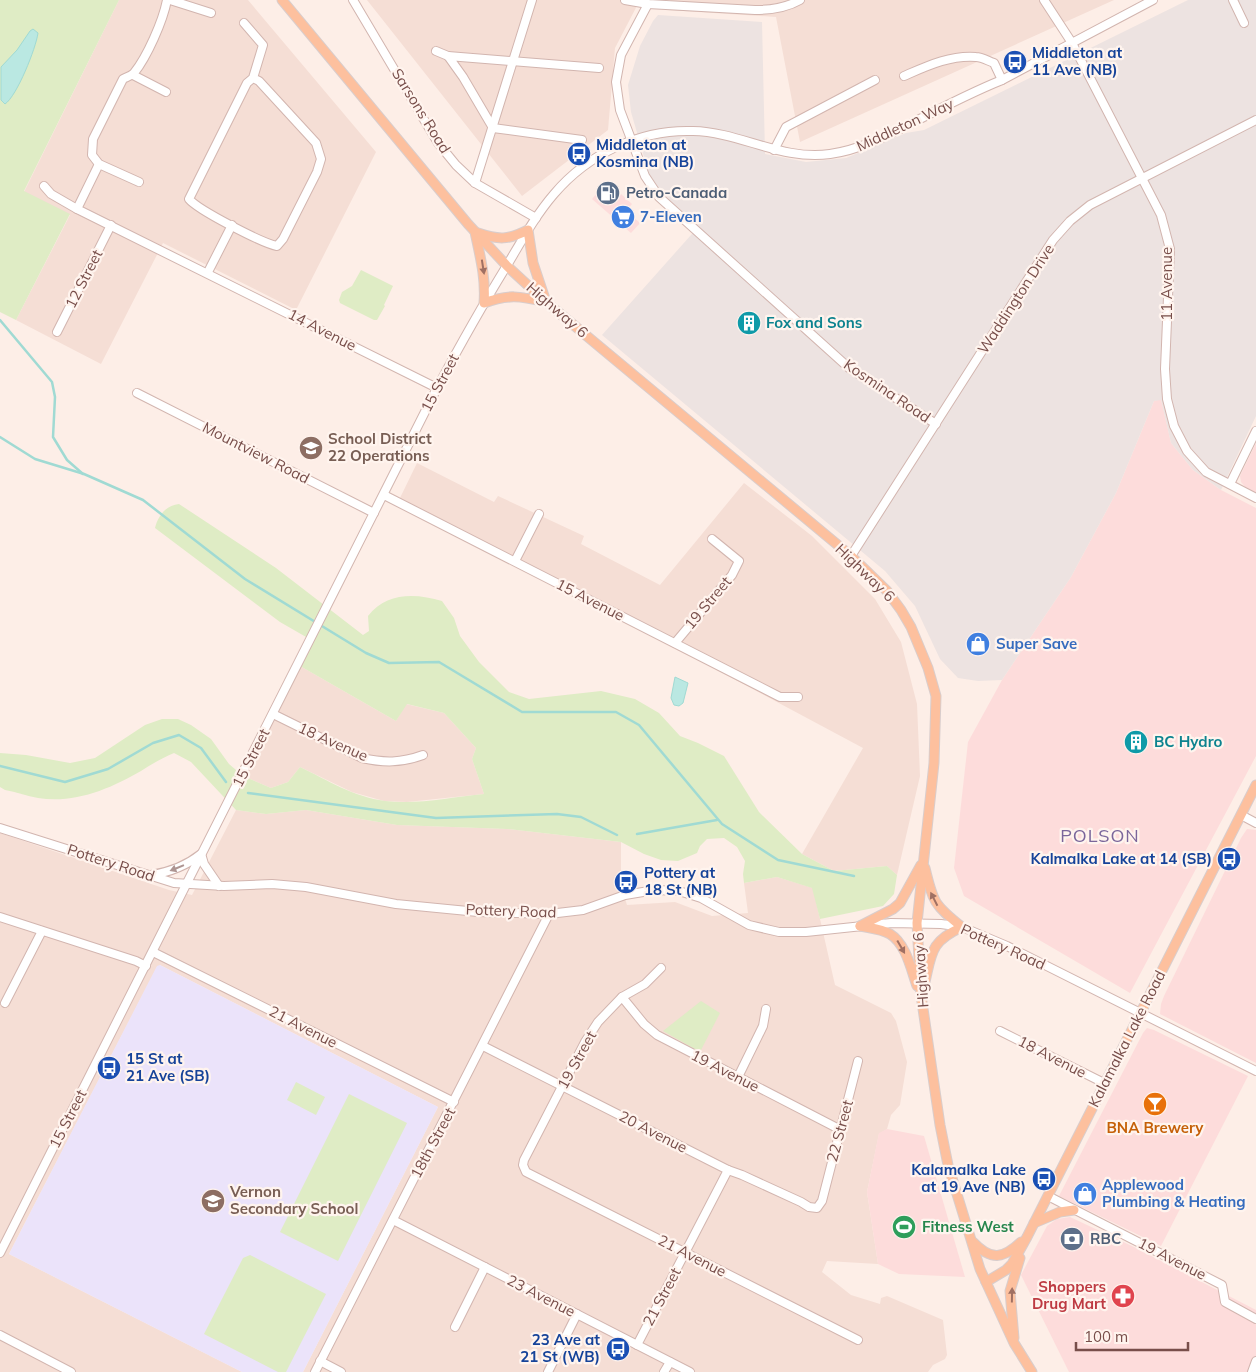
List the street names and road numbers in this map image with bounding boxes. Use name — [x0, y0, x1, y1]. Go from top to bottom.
street label: Sarsons Road — [388, 65, 455, 157]
street label: Middleton Way — [853, 94, 957, 155]
street label: Waddington Drive — [973, 240, 1058, 357]
street label: 12 Street — [61, 246, 106, 311]
street label: 11 Avenue — [1157, 247, 1176, 321]
street label: Highway 6 — [523, 278, 592, 342]
street label: 14 Avenue — [285, 304, 360, 355]
street label: 15 Street — [416, 350, 463, 415]
street label: Kosmina Road — [840, 355, 934, 427]
street label: Mountview Road — [200, 417, 313, 488]
street label: Highway 6 — [832, 540, 899, 606]
street label: 19 Street — [680, 572, 735, 633]
street label: 15 Avenue — [553, 574, 628, 625]
street label: 18 Avenue — [295, 718, 371, 765]
street label: 15 Street — [228, 725, 273, 790]
street label: Pottery Road — [65, 839, 157, 886]
street label: Pottery Road — [465, 899, 557, 922]
street label: Pottery Road — [958, 919, 1049, 974]
street label: Highway 6 — [908, 932, 933, 1008]
street label: Kalamalka Lake Road — [1084, 967, 1169, 1110]
street label: 21 Avenue — [266, 1001, 341, 1052]
street label: 19 Street — [553, 1027, 600, 1092]
street label: 18 Avenue — [1015, 1031, 1090, 1082]
street label: 19 Avenue — [688, 1045, 763, 1096]
street label: 15 Street — [45, 1086, 90, 1151]
street label: 22 Street — [822, 1098, 857, 1164]
street label: 18th Street — [406, 1104, 459, 1181]
street label: 20 Avenue — [616, 1106, 691, 1157]
street label: 21 Avenue — [655, 1230, 730, 1281]
street label: 19 Avenue — [1135, 1233, 1210, 1284]
street label: 21 Street — [638, 1264, 685, 1329]
street label: 23 Avenue — [504, 1270, 579, 1321]

